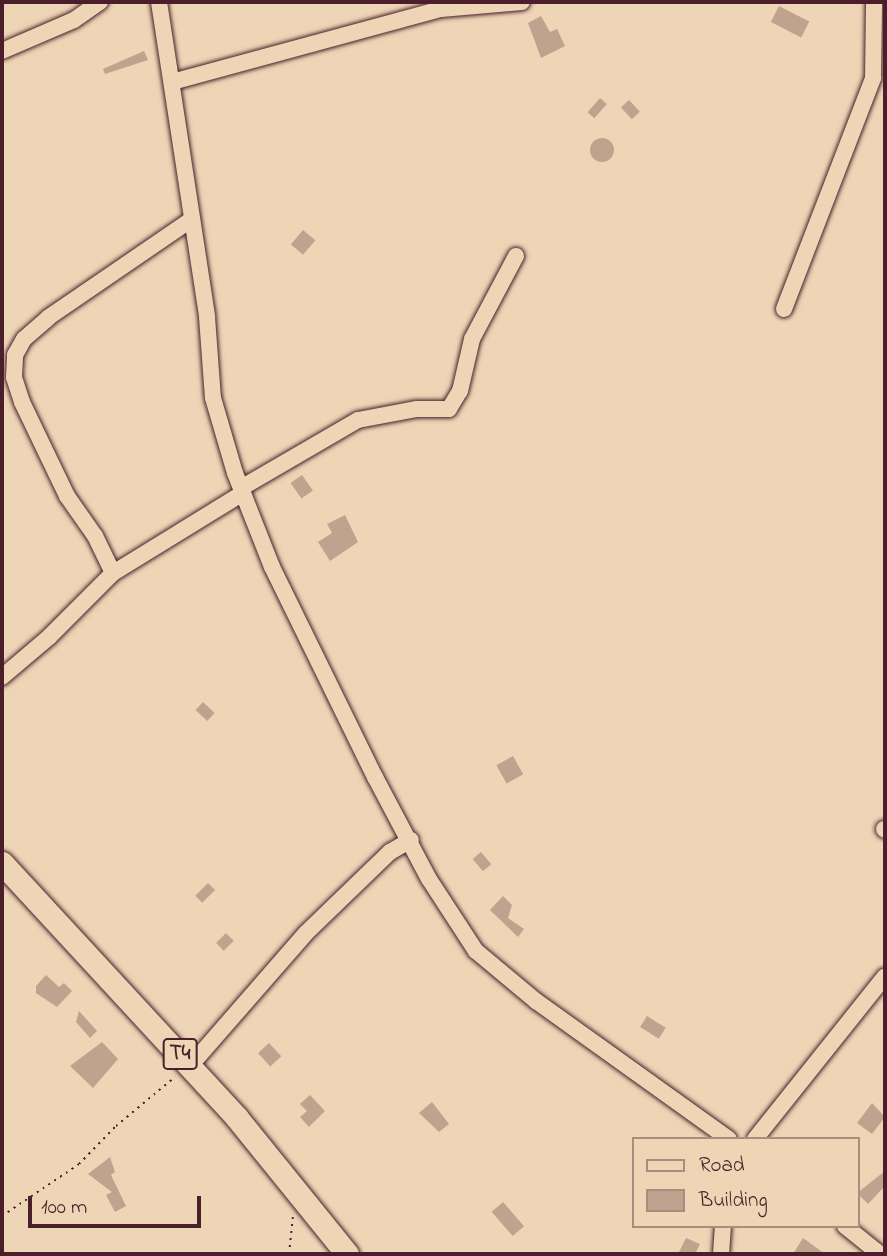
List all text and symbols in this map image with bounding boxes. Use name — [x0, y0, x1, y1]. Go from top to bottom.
road number: T4 — [162, 1036, 198, 1072]
legend — [632, 1137, 859, 1228]
text: Road — [699, 1151, 745, 1181]
scale bar — [32, 1182, 205, 1226]
text: Building — [699, 1186, 768, 1216]
text: 100 m — [41, 1193, 87, 1223]

